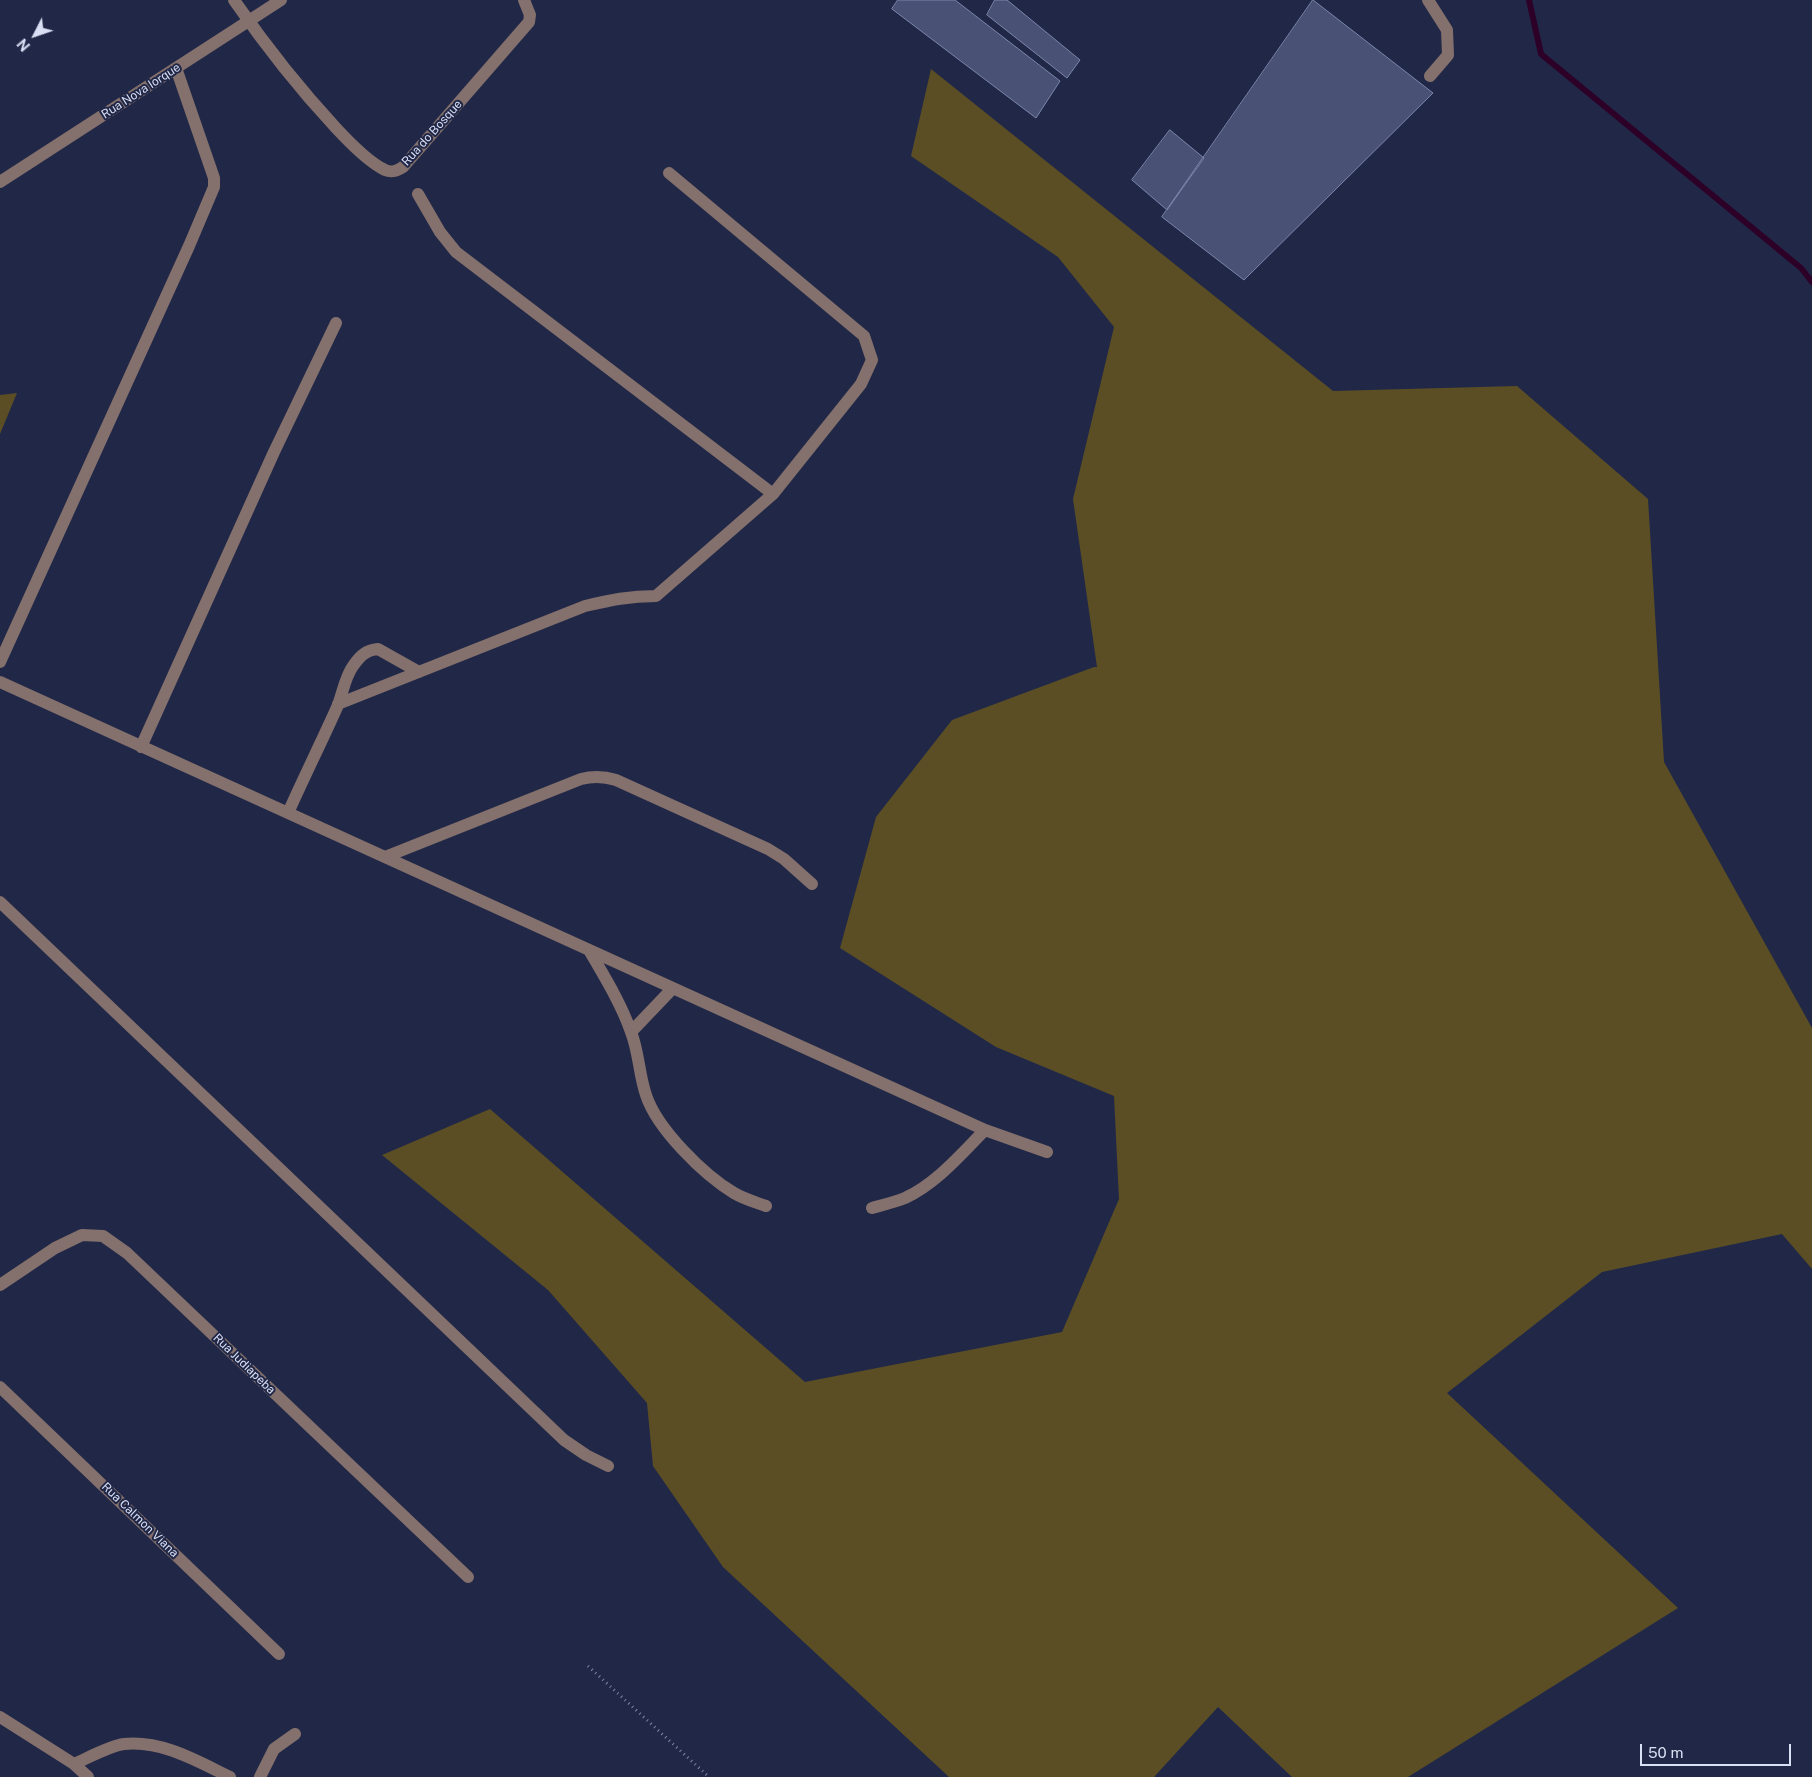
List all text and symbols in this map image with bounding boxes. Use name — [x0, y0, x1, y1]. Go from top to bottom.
north arrow — [10, 10, 60, 60]
text: N — [14, 35, 33, 54]
street label: Rua Nova Iorque — [99, 60, 183, 122]
street label: Rua do Bosque — [399, 97, 465, 169]
street label: Rua Judiapeba — [210, 1331, 278, 1397]
street label: Rua Calmon Viana — [99, 1480, 181, 1560]
scale bar — [1642, 1734, 1793, 1766]
text: 50 m — [1648, 1744, 1683, 1761]

